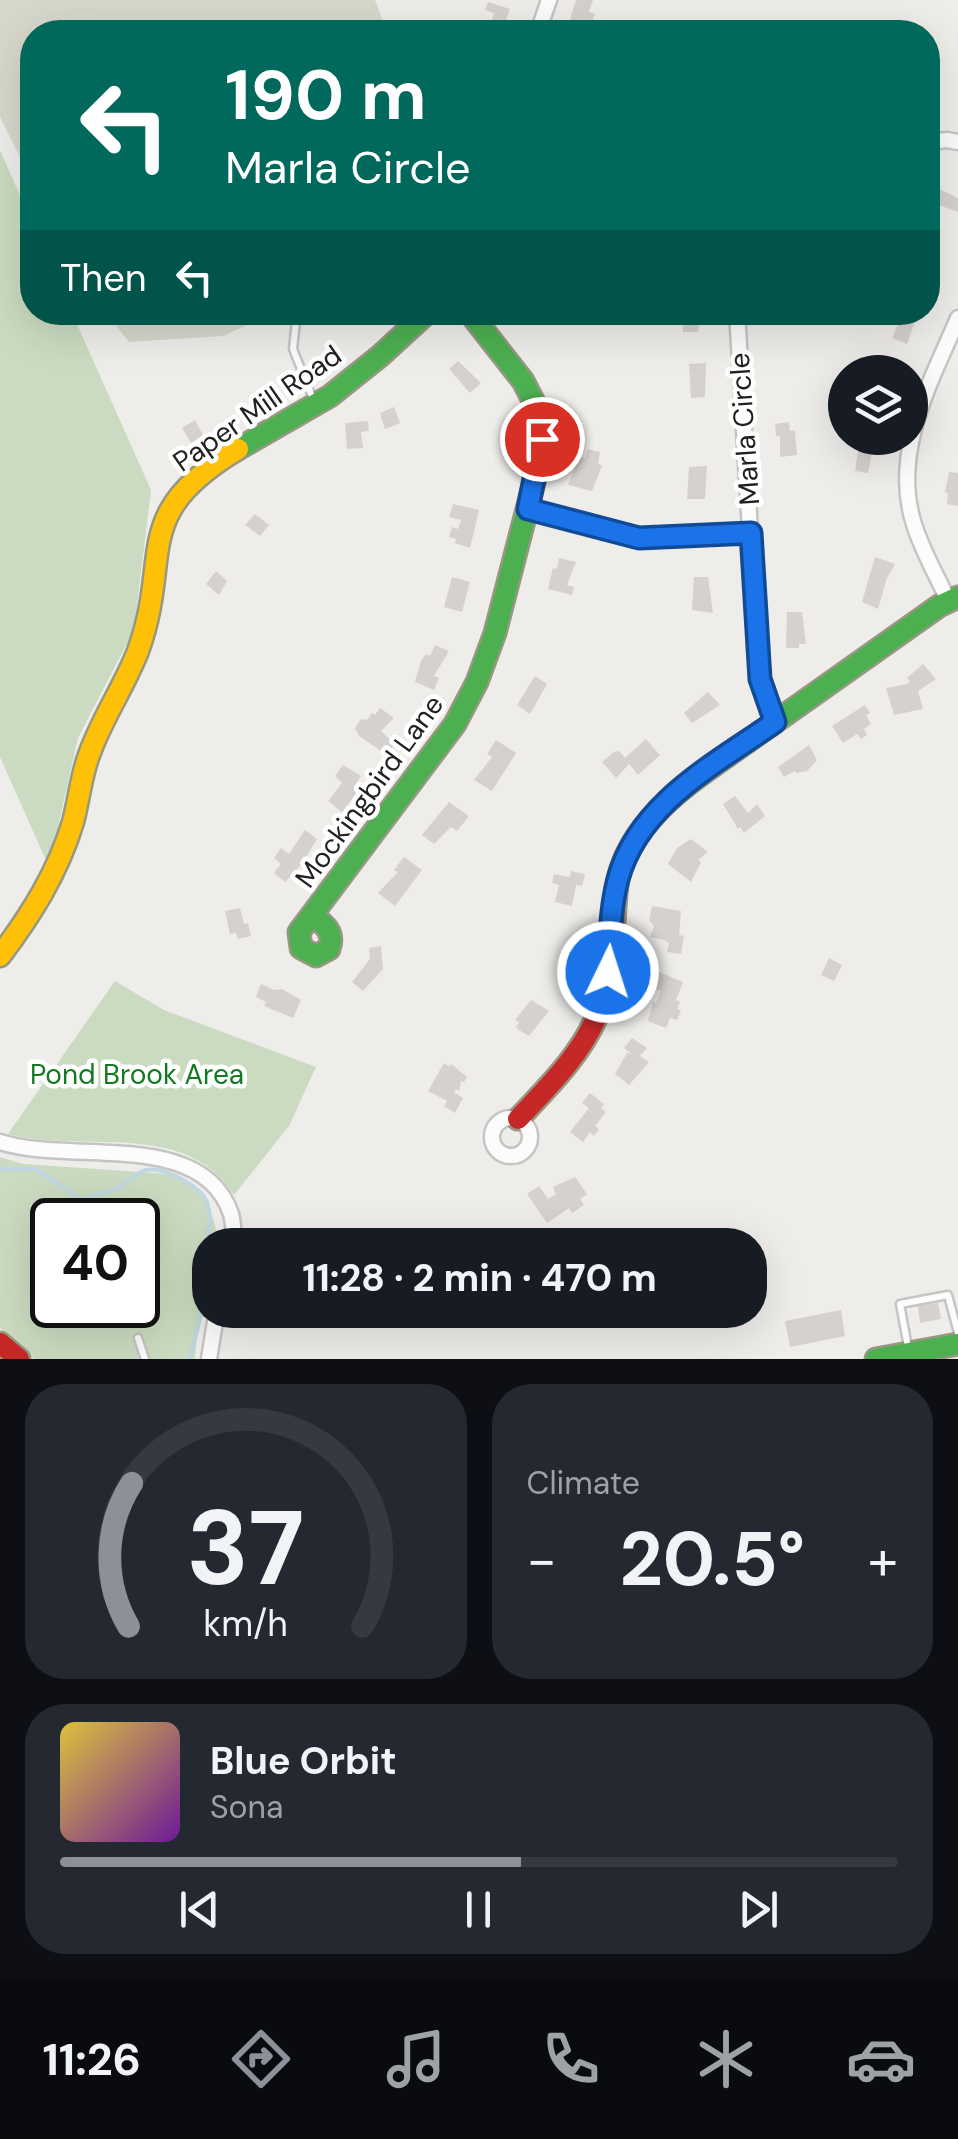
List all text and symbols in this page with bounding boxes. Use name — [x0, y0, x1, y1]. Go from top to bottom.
text: 190 m — [225, 50, 427, 141]
icon: left — [60, 60, 190, 190]
text: Marla Circle — [225, 138, 471, 197]
icon: left — [167, 250, 222, 305]
text: Then — [60, 253, 147, 303]
street label: Paper Mill Road — [166, 337, 349, 480]
street label: Marla Circle — [721, 351, 768, 506]
map controls — [828, 355, 928, 455]
button: layers — [828, 355, 928, 455]
pin — [500, 397, 585, 482]
icon: arrive — [515, 412, 570, 467]
street label: Mockingbird Lane — [287, 687, 452, 895]
position arrow — [556, 920, 660, 1024]
park label: Pond Brook Area — [30, 1056, 244, 1093]
speed limit sign: 40 — [30, 1198, 160, 1328]
text: 11:28 · 2 min · 470 m — [302, 1253, 657, 1303]
text: Climate — [527, 1462, 640, 1504]
text: 37 — [187, 1481, 305, 1616]
text: 20.5° — [619, 1511, 805, 1608]
text: − — [527, 1524, 557, 1596]
text: + — [868, 1524, 898, 1596]
text: km/h — [204, 1601, 288, 1647]
text: Blue Orbit — [210, 1736, 397, 1786]
text: Sona — [210, 1786, 283, 1828]
icon: previous — [172, 1882, 227, 1937]
icon: pause — [451, 1882, 506, 1937]
icon: next — [731, 1882, 786, 1937]
icon: directions — [226, 2024, 296, 2094]
icon: music — [381, 2024, 451, 2094]
icon: phone — [536, 2024, 606, 2094]
icon: climate — [691, 2024, 761, 2094]
icon: car — [846, 2024, 916, 2094]
text: 11:26 — [42, 2030, 141, 2089]

